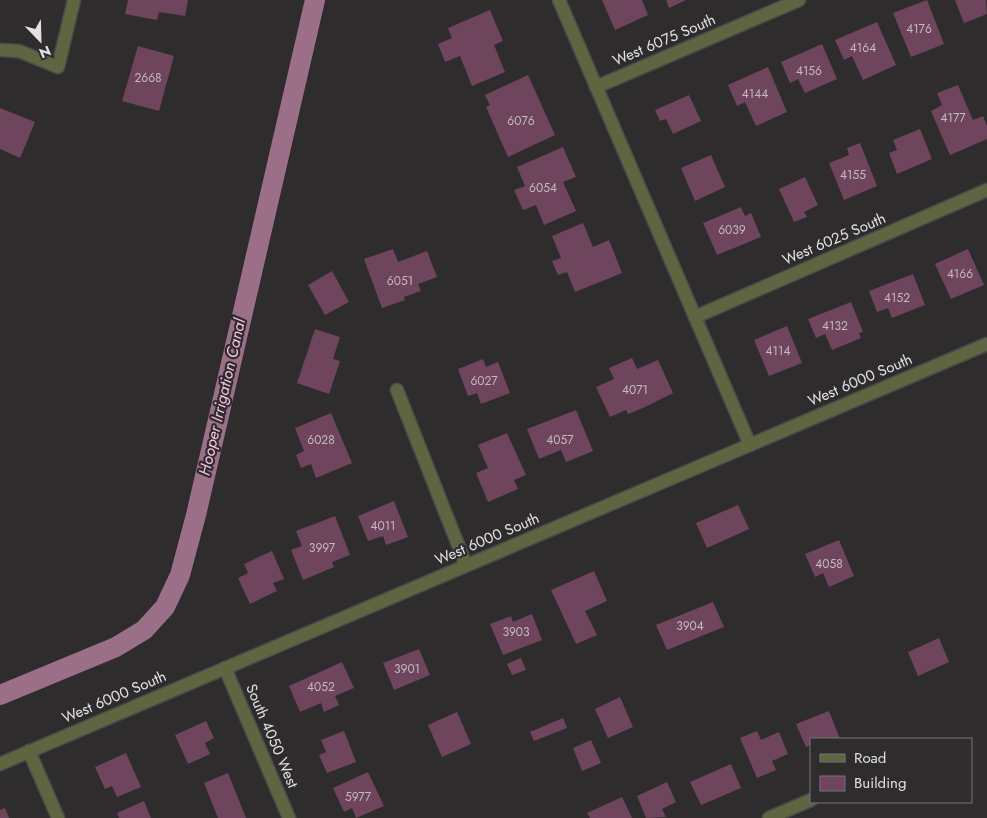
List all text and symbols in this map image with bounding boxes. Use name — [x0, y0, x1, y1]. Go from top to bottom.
street label: West 6075 South — [609, 8, 719, 72]
north arrow — [15, 15, 65, 65]
house number: 4176 — [906, 20, 932, 38]
house number: 4164 — [850, 39, 876, 57]
text: N — [36, 41, 54, 63]
house number: 4156 — [796, 62, 822, 80]
house number: 2668 — [134, 69, 162, 87]
house number: 4144 — [742, 85, 768, 103]
house number: 4177 — [941, 109, 966, 127]
house number: 6076 — [507, 112, 535, 130]
house number: 4155 — [840, 166, 866, 184]
house number: 6054 — [529, 179, 557, 197]
street label: West 6025 South — [779, 207, 889, 271]
house number: 6039 — [718, 221, 746, 239]
house number: 4166 — [947, 265, 973, 283]
house number: 6051 — [387, 272, 413, 290]
house number: 4152 — [884, 289, 910, 307]
water label: Hooper Irrigation Canal — [193, 315, 252, 478]
house number: 4132 — [822, 317, 848, 335]
house number: 4114 — [766, 342, 790, 360]
street label: West 6000 South — [804, 348, 916, 412]
house number: 6027 — [470, 372, 498, 390]
house number: 4071 — [622, 381, 648, 399]
house number: 6028 — [307, 431, 335, 449]
house number: 4057 — [546, 431, 574, 449]
street label: West 6000 South — [431, 507, 543, 571]
house number: 4011 — [371, 517, 396, 535]
house number: 3997 — [309, 539, 336, 557]
house number: 4058 — [815, 555, 843, 573]
house number: 3904 — [676, 617, 704, 635]
house number: 3903 — [502, 623, 530, 641]
house number: 3901 — [394, 660, 420, 678]
street label: West 6000 South — [58, 665, 170, 729]
house number: 4052 — [307, 678, 335, 696]
street label: South 4050 West — [240, 681, 304, 792]
legend — [810, 738, 972, 803]
text: Road — [854, 747, 886, 769]
text: Building — [854, 772, 906, 794]
house number: 5977 — [345, 788, 372, 806]

